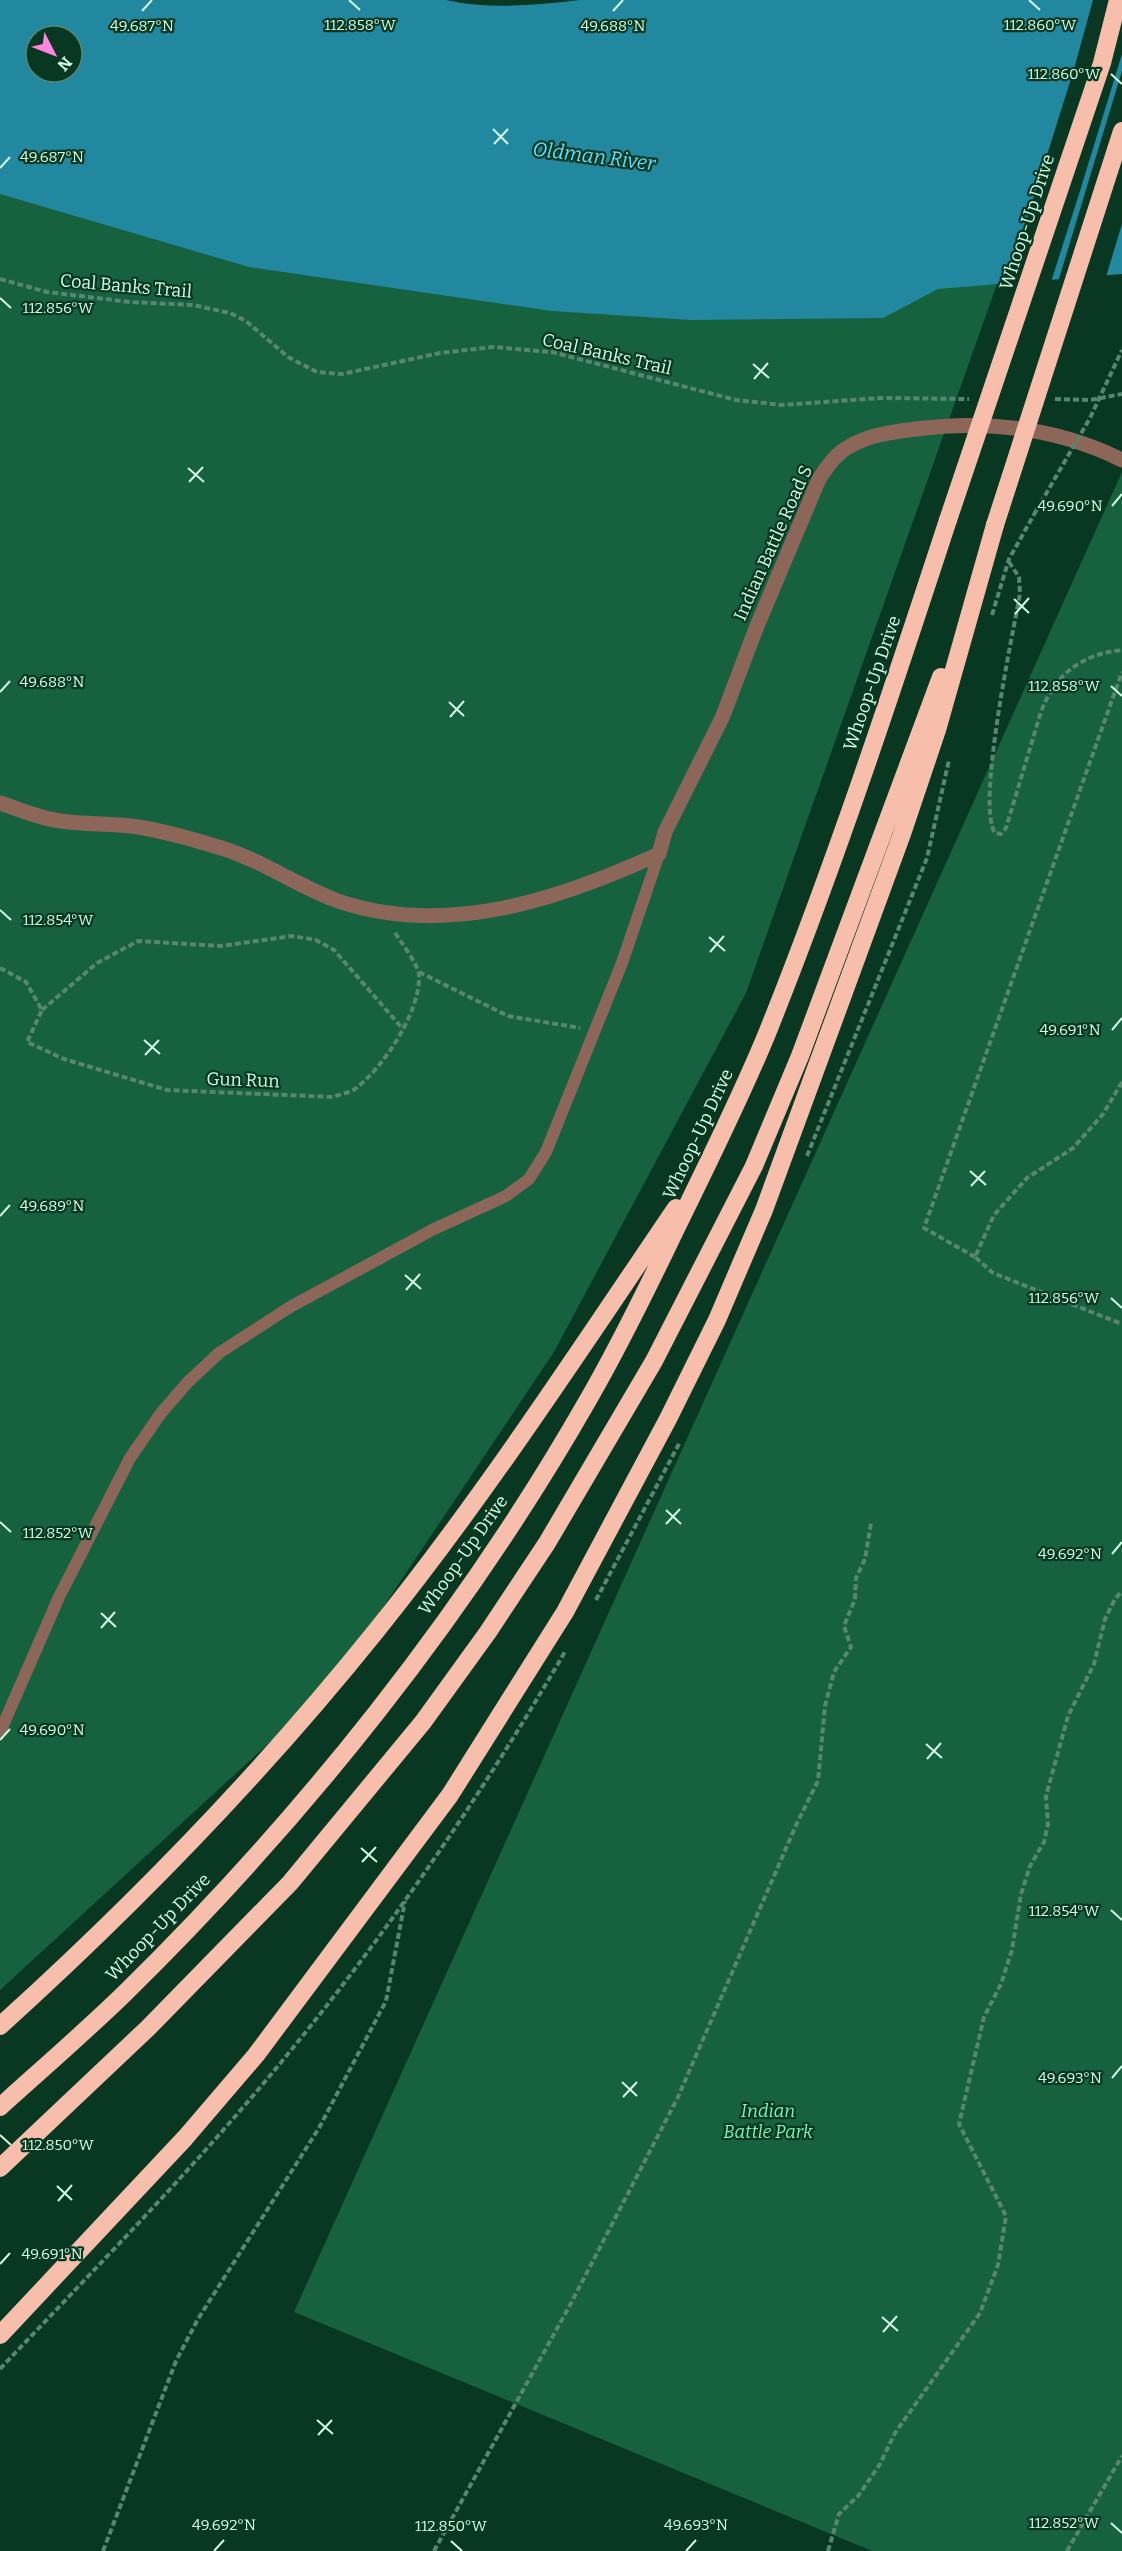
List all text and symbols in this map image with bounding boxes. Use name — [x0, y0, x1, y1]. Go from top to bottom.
text: 112.858°W — [324, 16, 396, 34]
text: 112.860°W — [1004, 16, 1077, 34]
text: 49.687°N — [110, 17, 174, 35]
text: 49.688°N — [580, 17, 646, 35]
north arrow — [24, 24, 84, 84]
text: N — [54, 53, 76, 75]
text: 112.860°W — [1028, 65, 1101, 83]
water label: Oldman River — [531, 137, 657, 176]
text: 49.687°N — [20, 148, 84, 166]
street label: Whoop-Up Drive — [995, 151, 1059, 293]
street label: Coal Banks Trail — [59, 269, 193, 303]
text: 112.856°W — [23, 299, 94, 317]
street label: Coal Banks Trail — [540, 328, 674, 380]
street label: Indian Battle Road S — [729, 462, 817, 624]
text: 49.690°N — [1037, 497, 1103, 515]
street label: Whoop-Up Drive — [839, 613, 905, 753]
text: 49.688°N — [19, 673, 85, 691]
text: 112.858°W — [1028, 677, 1100, 695]
text: 112.854°W — [23, 911, 94, 929]
text: 49.691°N — [1039, 1021, 1101, 1039]
street label: Whoop-Up Drive — [658, 1065, 738, 1203]
street label: Gun Run — [206, 1068, 281, 1092]
text: 49.689°N — [20, 1197, 84, 1215]
text: 112.856°W — [1029, 1289, 1100, 1307]
street label: Whoop-Up Drive — [413, 1491, 513, 1619]
text: 112.852°W — [23, 1524, 94, 1542]
text: 49.692°N — [1038, 1545, 1102, 1563]
text: 49.690°N — [19, 1721, 85, 1739]
street label: Whoop-Up Drive — [101, 1869, 215, 1985]
text: 112.854°W — [1029, 1902, 1100, 1920]
text: 49.693°N — [1038, 2069, 1102, 2087]
park label: Indian Battle Park — [723, 2100, 813, 2143]
text: 112.850°W — [22, 2136, 95, 2154]
text: 49.691°N — [21, 2245, 83, 2263]
text: 112.852°W — [1029, 2514, 1100, 2532]
text: 49.692°N — [192, 2516, 256, 2534]
text: 49.693°N — [664, 2516, 728, 2534]
text: 112.850°W — [415, 2517, 488, 2535]

